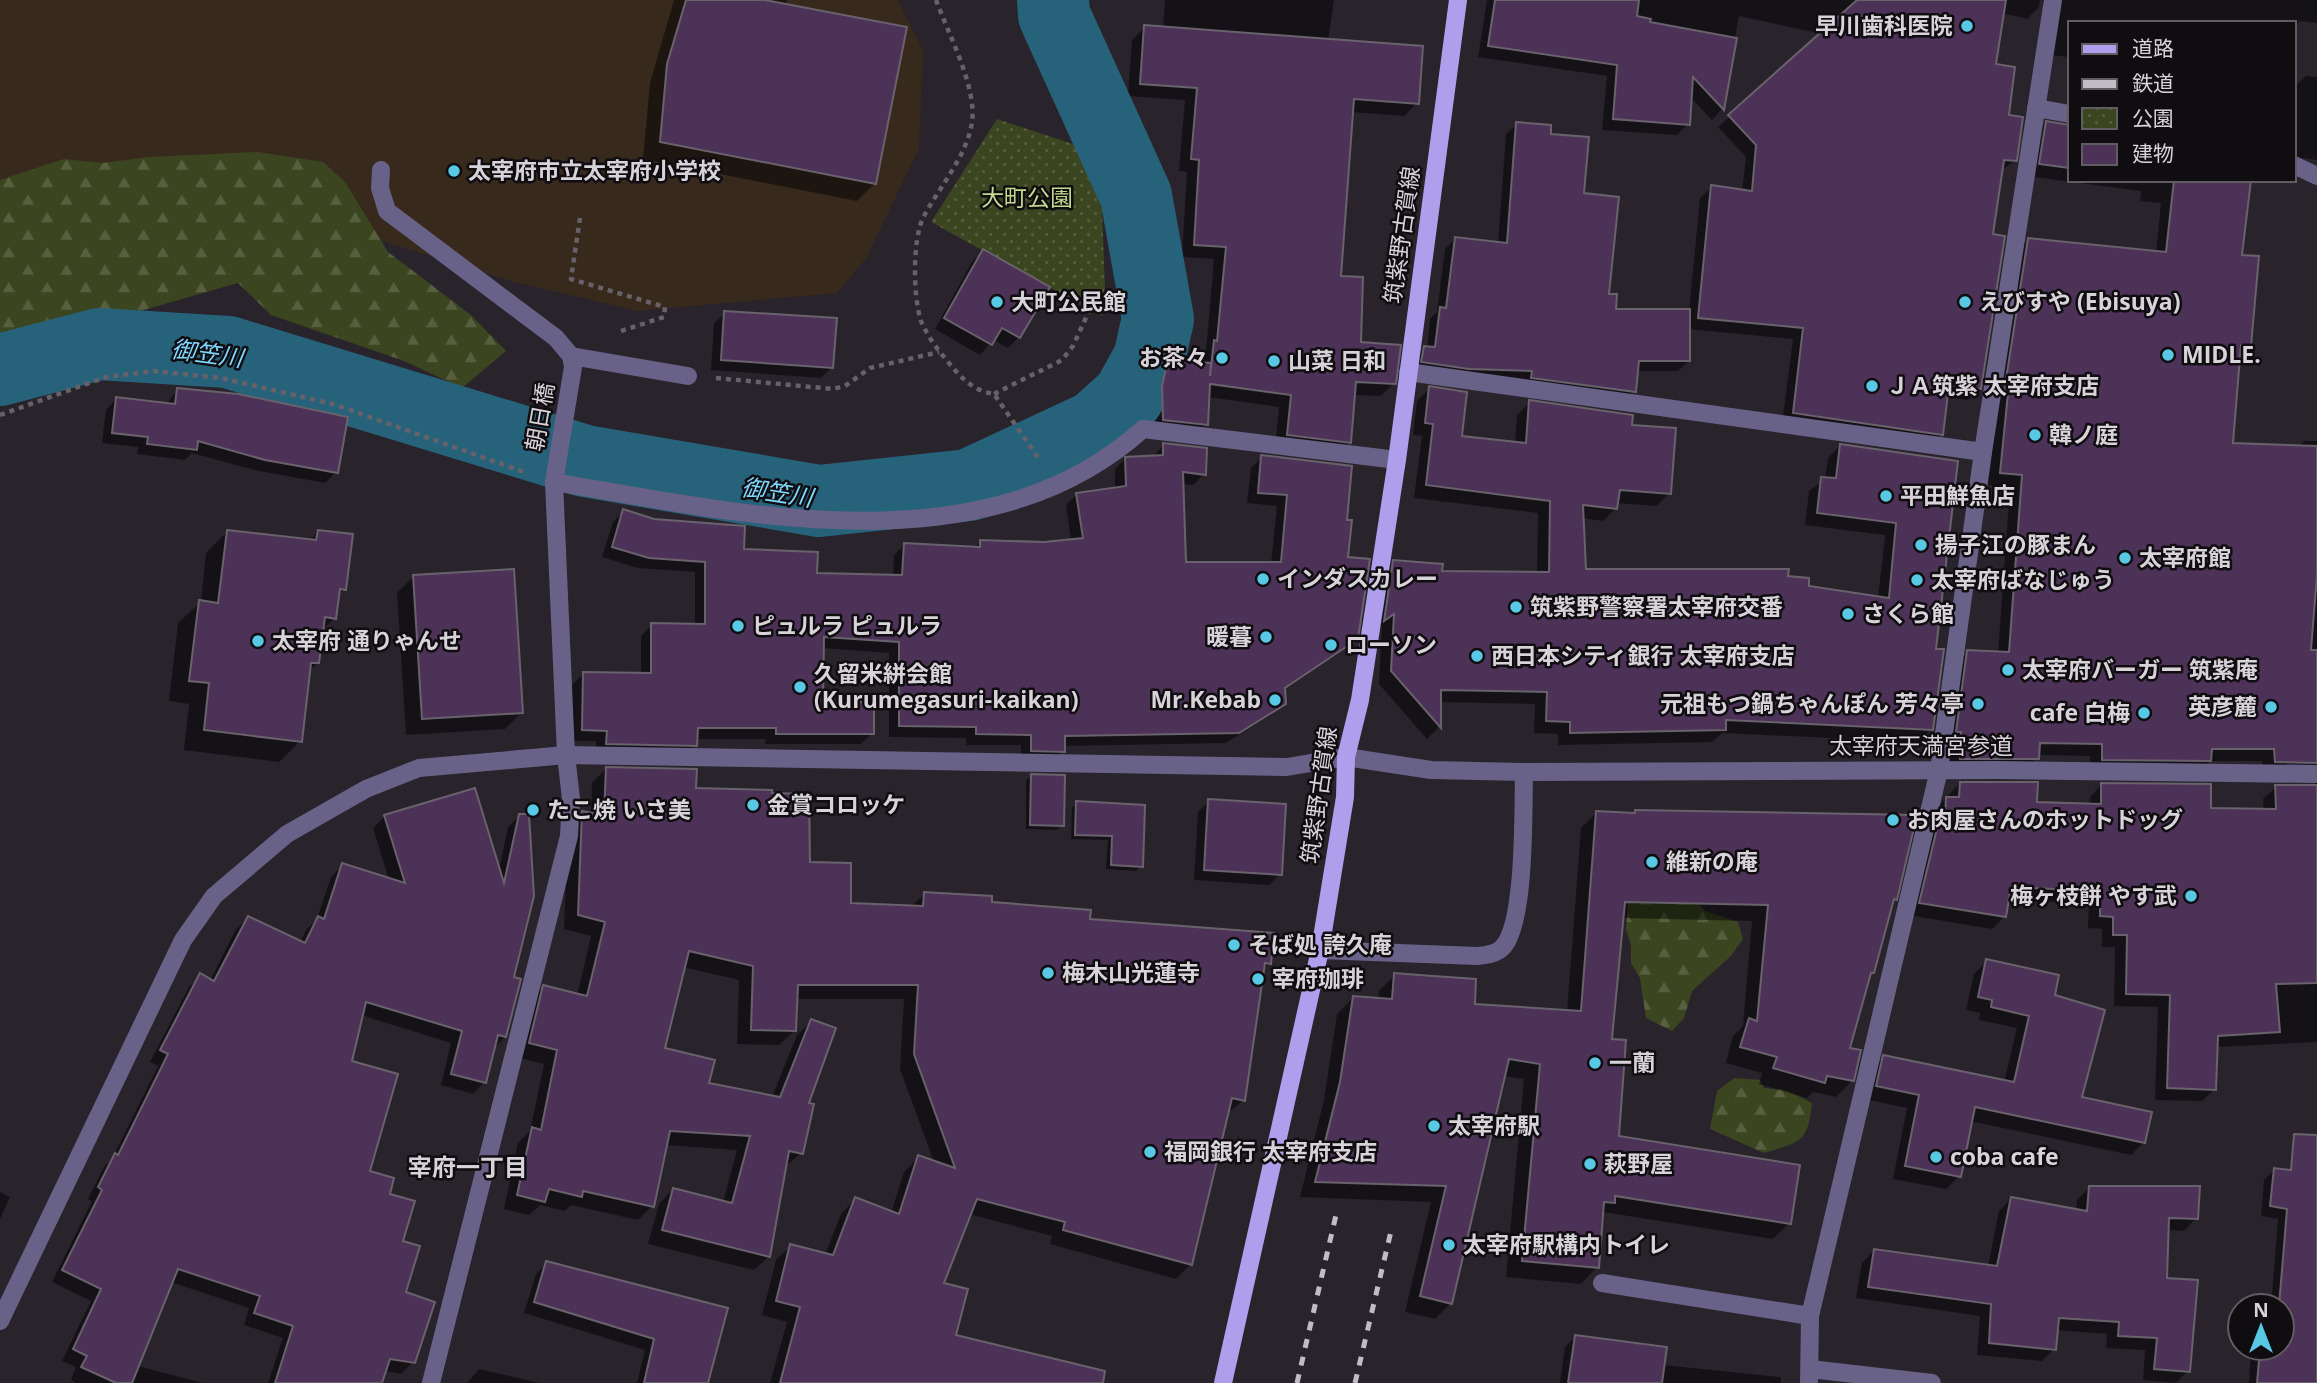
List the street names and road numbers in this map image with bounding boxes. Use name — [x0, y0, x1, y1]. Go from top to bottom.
street label: 筑紫野古賀線 — [1376, 164, 1426, 305]
street label: 朝日橋 — [517, 380, 561, 454]
street label: 筑紫野古賀線 — [1293, 724, 1343, 865]
street label: 太宰府天満宮参道 — [1829, 729, 2013, 761]

